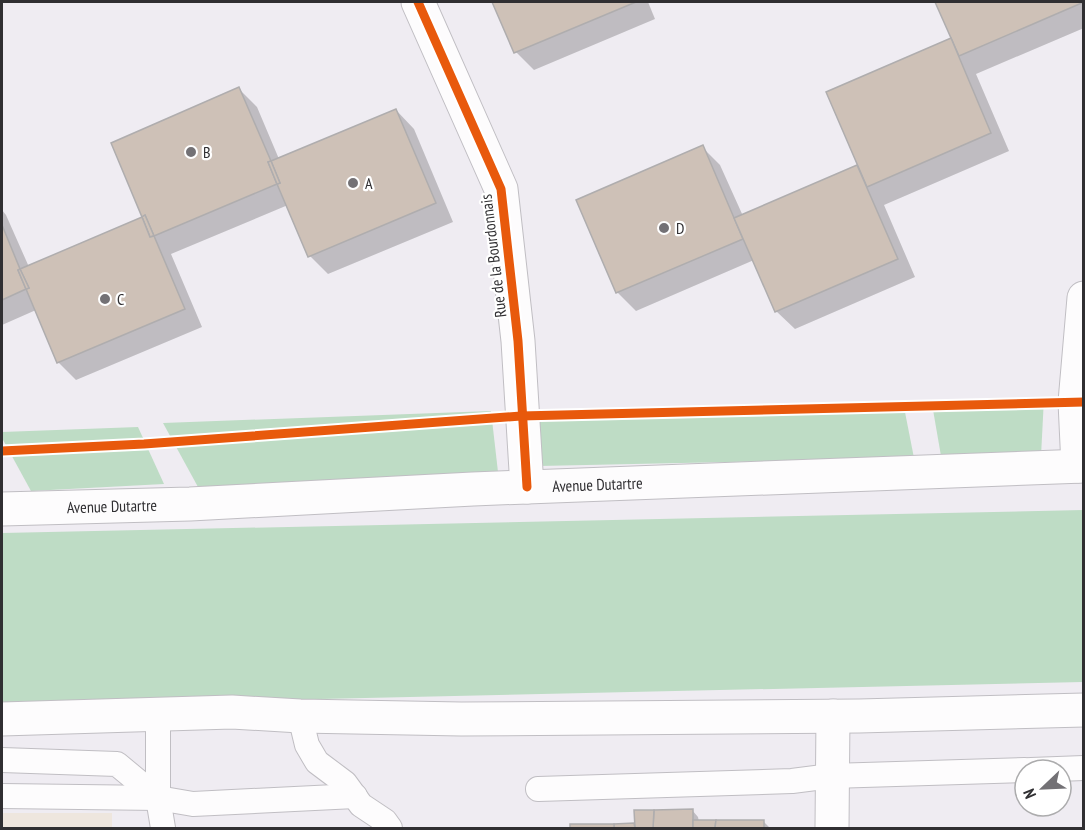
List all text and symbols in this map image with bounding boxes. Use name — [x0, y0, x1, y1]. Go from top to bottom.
place label: B — [203, 142, 211, 162]
marker: B — [184, 145, 198, 159]
place label: A — [365, 173, 373, 193]
marker: A — [346, 176, 360, 190]
street label: Rue de la Bourdonnais — [476, 193, 510, 319]
place label: D — [676, 218, 684, 238]
marker: D — [657, 221, 671, 235]
place label: C — [117, 289, 124, 309]
marker: C — [98, 292, 112, 306]
street label: Avenue Dutartre — [552, 473, 643, 496]
street label: Avenue Dutartre — [67, 495, 157, 517]
north arrow — [1013, 758, 1073, 818]
text: N — [1018, 786, 1040, 802]

